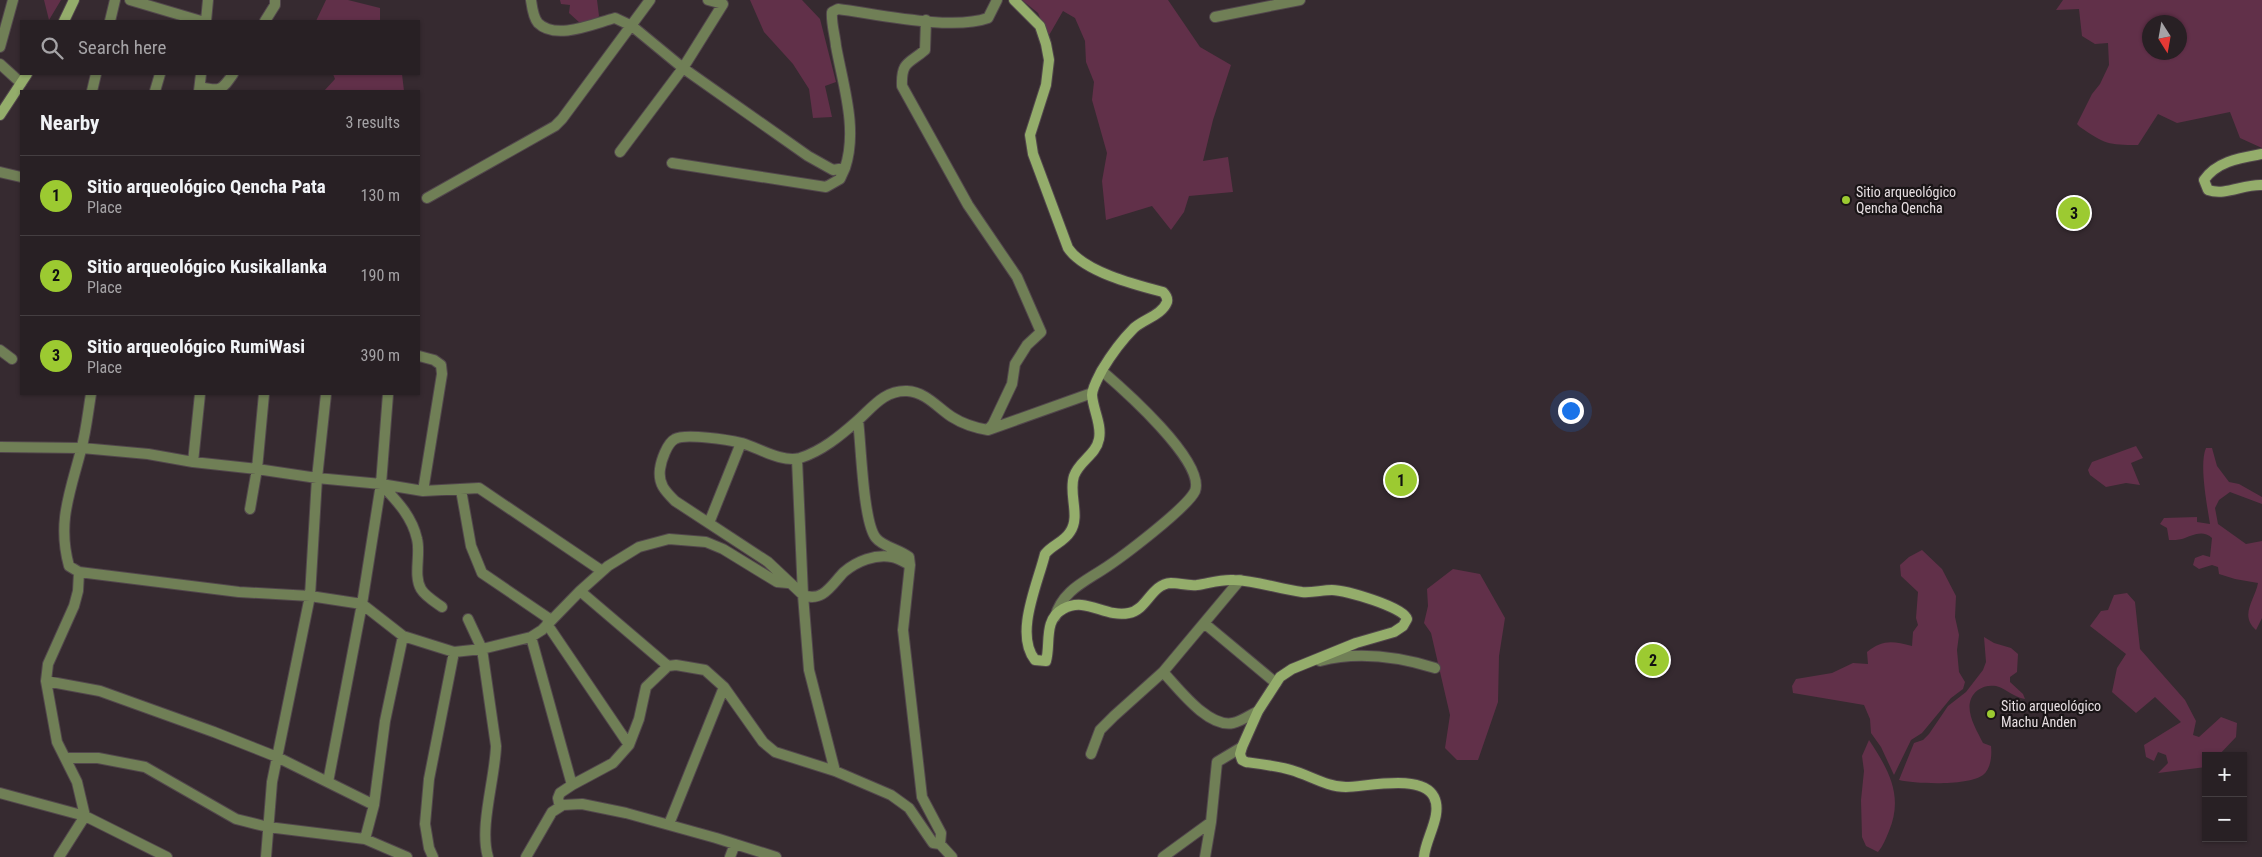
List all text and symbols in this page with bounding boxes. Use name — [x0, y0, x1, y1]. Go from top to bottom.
north arrow — [2142, 15, 2187, 60]
search box — [20, 20, 420, 75]
icon: search — [38, 34, 66, 62]
text: Search here — [78, 36, 166, 59]
text: Nearby — [40, 111, 99, 135]
text: 3 results — [345, 113, 400, 132]
text: Sitio arqueológico Qencha Pata — [87, 175, 326, 198]
place label: Sitio arqueológico Qencha Qencha — [1856, 184, 1956, 216]
text: 1 — [52, 186, 60, 205]
text: 130 m — [361, 186, 400, 205]
marker: Sitio arqueológico Qencha Qencha — [1840, 194, 1852, 206]
pin: 3 — [2058, 194, 2090, 232]
text: Place — [87, 198, 122, 217]
text: Sitio arqueológico Kusikallanka — [87, 255, 327, 278]
text: 2 — [52, 266, 60, 285]
text: 190 m — [361, 266, 400, 285]
text: Place — [87, 278, 122, 297]
text: Sitio arqueológico RumiWasi — [87, 335, 305, 358]
text: 3 — [52, 346, 60, 365]
text: 390 m — [361, 346, 400, 365]
text: Place — [87, 358, 122, 377]
your location — [1558, 398, 1584, 424]
pin: 1 — [1385, 461, 1417, 499]
pin: 2 — [1637, 641, 1669, 679]
place label: Sitio arqueológico Machu Anden — [2001, 698, 2101, 730]
marker: Sitio arqueológico Machu Anden — [1985, 708, 1997, 720]
map controls — [2202, 752, 2247, 842]
button: + — [2202, 752, 2247, 797]
button: − — [2202, 797, 2247, 842]

